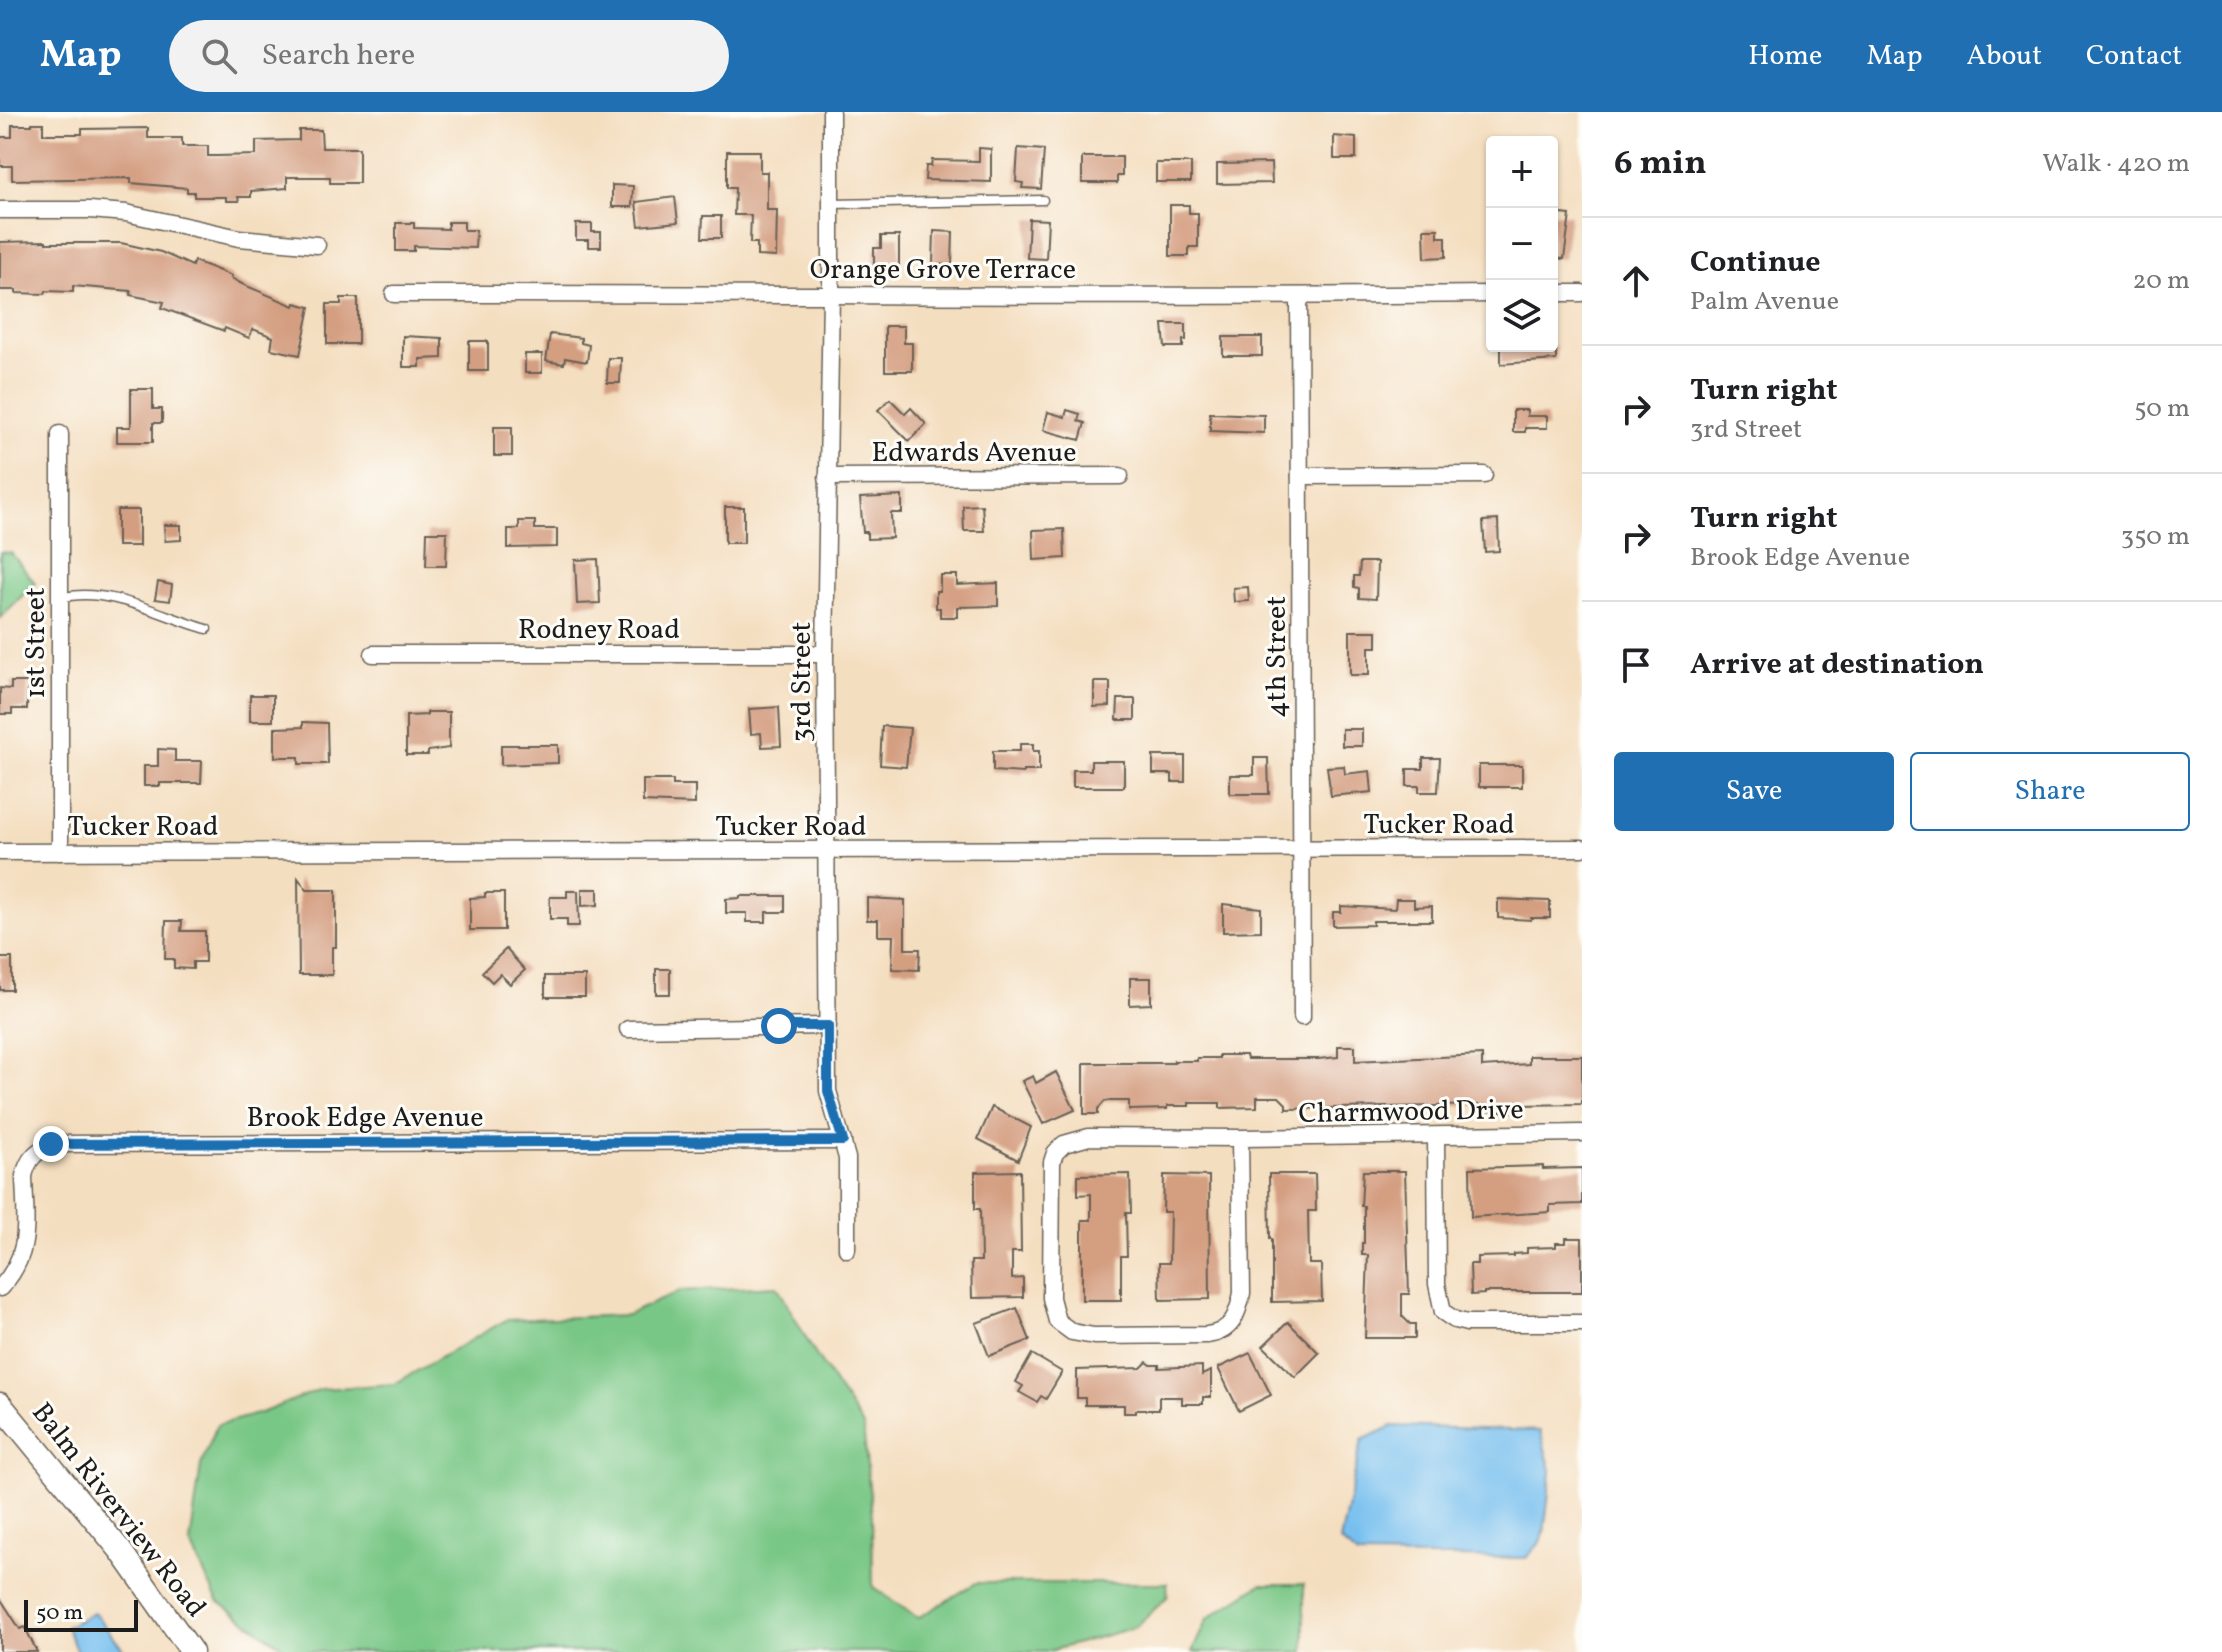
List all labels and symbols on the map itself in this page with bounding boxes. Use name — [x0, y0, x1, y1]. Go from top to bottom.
street label: Orange Grove Terrace — [810, 251, 1076, 290]
street label: Edwards Avenue — [872, 434, 1076, 473]
street label: 1st Street — [17, 587, 56, 699]
street label: 4th Street — [1258, 596, 1297, 718]
street label: Rodney Road — [518, 611, 680, 650]
street label: 3rd Street — [783, 622, 822, 742]
street label: Tucker Road — [1363, 806, 1515, 845]
street label: Tucker Road — [67, 808, 219, 847]
street label: Tucker Road — [715, 808, 867, 847]
route start — [761, 1008, 797, 1044]
street label: Charmwood Drive — [1298, 1091, 1524, 1134]
street label: Brook Edge Avenue — [247, 1099, 483, 1138]
route end — [33, 1126, 69, 1162]
street label: Balm Riverview Road — [22, 1395, 214, 1626]
scale bar — [24, 1596, 138, 1632]

